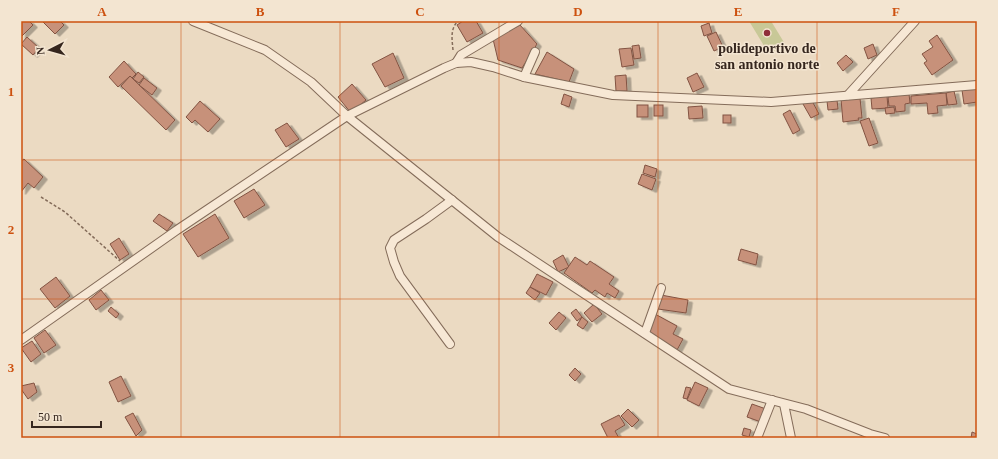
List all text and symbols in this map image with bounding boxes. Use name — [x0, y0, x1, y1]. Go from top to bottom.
text: A — [97, 4, 107, 19]
text: B — [256, 4, 265, 19]
text: C — [415, 4, 425, 19]
text: D — [573, 4, 583, 19]
text: E — [734, 4, 742, 19]
text: F — [892, 4, 900, 19]
marker: polideportivo de san antonio norte — [762, 28, 772, 38]
north arrow — [30, 30, 70, 70]
place label: polideportivo de san antonio norte — [715, 41, 819, 72]
text: N — [34, 46, 46, 56]
text: 1 — [8, 84, 14, 99]
text: 2 — [8, 222, 14, 237]
text: 3 — [8, 360, 15, 375]
scale bar — [32, 403, 101, 429]
text: 50 m — [38, 410, 63, 424]

